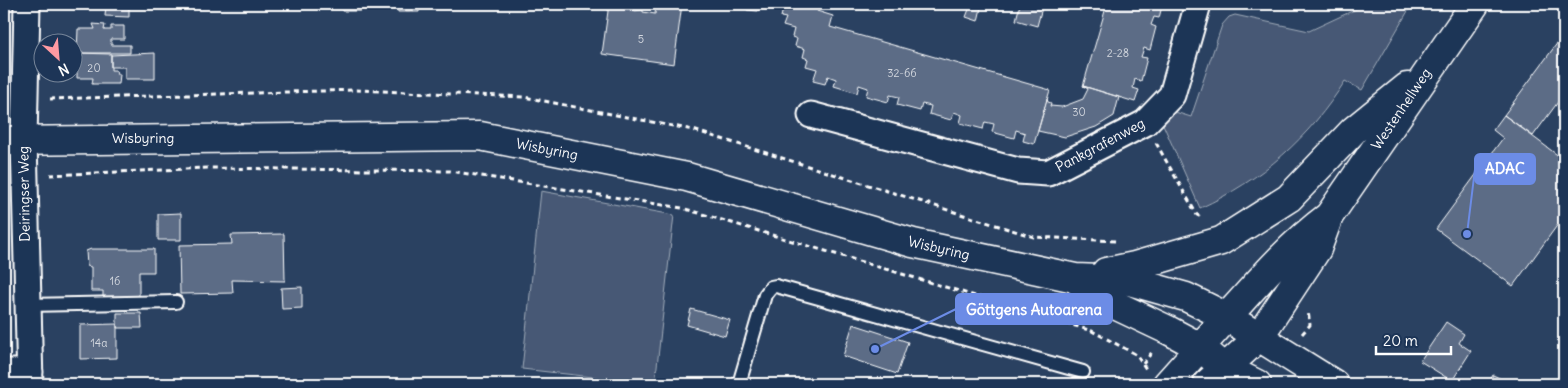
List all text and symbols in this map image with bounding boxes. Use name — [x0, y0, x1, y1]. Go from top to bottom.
north arrow — [32, 32, 82, 82]
house number: 5 — [638, 32, 644, 46]
house number: 2-28 — [1107, 46, 1129, 60]
text: N — [55, 59, 72, 80]
house number: 20 — [87, 61, 101, 75]
street label: Westenhellweg — [1367, 65, 1435, 153]
house number: 32-66 — [887, 66, 917, 80]
house number: 30 — [1072, 105, 1086, 119]
street label: Pankgrafenweg — [1052, 114, 1148, 176]
street label: Wisbyring — [112, 129, 174, 147]
street label: Wisbyring — [515, 134, 579, 164]
street label: Deiringser Weg — [14, 146, 34, 242]
callout: ADAC — [1475, 154, 1535, 184]
text: ADAC — [1485, 159, 1525, 178]
street label: Wisbyring — [906, 232, 972, 264]
house number: 16 — [110, 274, 120, 288]
callout: Göttgens Autoarena — [956, 294, 1112, 324]
text: Göttgens Autoarena — [966, 300, 1103, 320]
scale bar — [1376, 323, 1450, 355]
text: 20 m — [1383, 331, 1418, 350]
house number: 14a — [90, 336, 108, 350]

